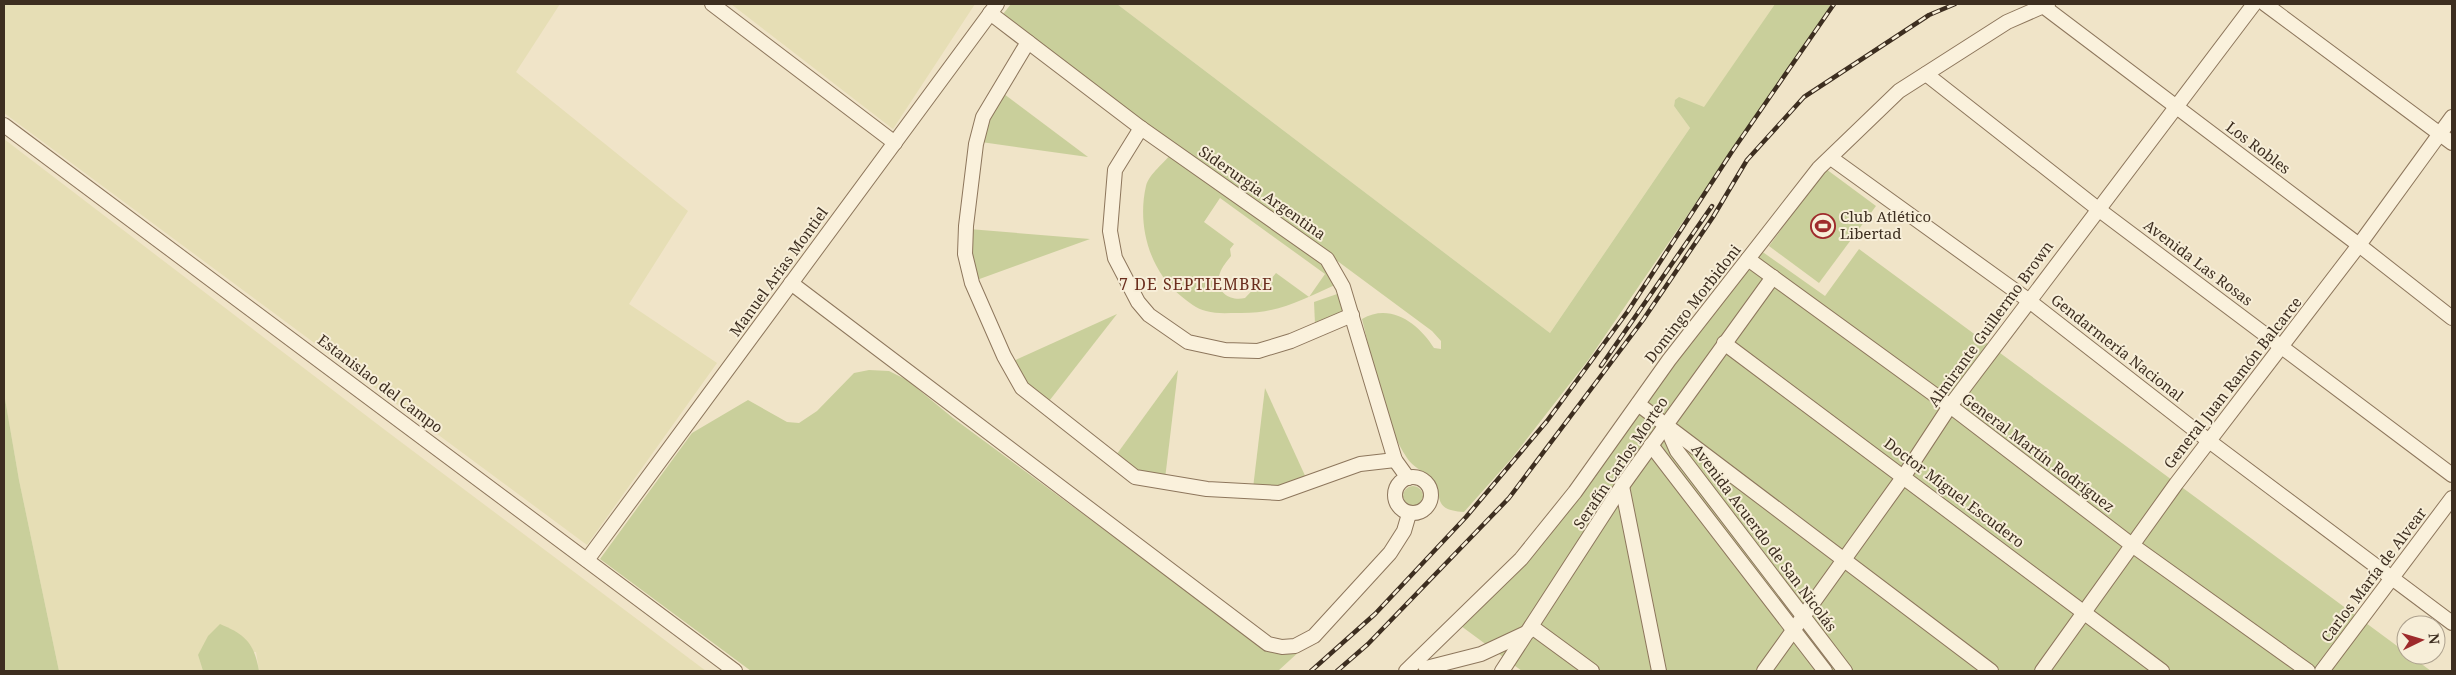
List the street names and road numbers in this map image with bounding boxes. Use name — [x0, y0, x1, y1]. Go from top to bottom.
street label: Los Robles — [2222, 116, 2295, 178]
street label: Siderurgia Argentina — [1195, 141, 1330, 244]
street label: Manuel Arias Montiel — [725, 203, 832, 340]
street label: Avenida Las Rosas — [2140, 215, 2257, 310]
street label: Almirante Guillermo Brown — [1923, 236, 2057, 410]
street label: Domingo Morbidoni — [1640, 240, 1745, 367]
street label: Gendarmería Nacional — [2047, 289, 2188, 405]
street label: General Juan Ramón Balcarce — [2159, 292, 2306, 472]
street label: Estanislao del Campo — [314, 329, 447, 437]
street label: General Martín Rodríguez — [1958, 388, 2119, 516]
street label: Serafín Carlos Morteo — [1568, 392, 1672, 533]
street label: Doctor Miguel Escudero — [1880, 433, 2029, 552]
street label: Avenida Acuerdo de San Nicolás — [1688, 440, 1842, 635]
street label: Carlos María de Alvear — [2316, 503, 2431, 646]

